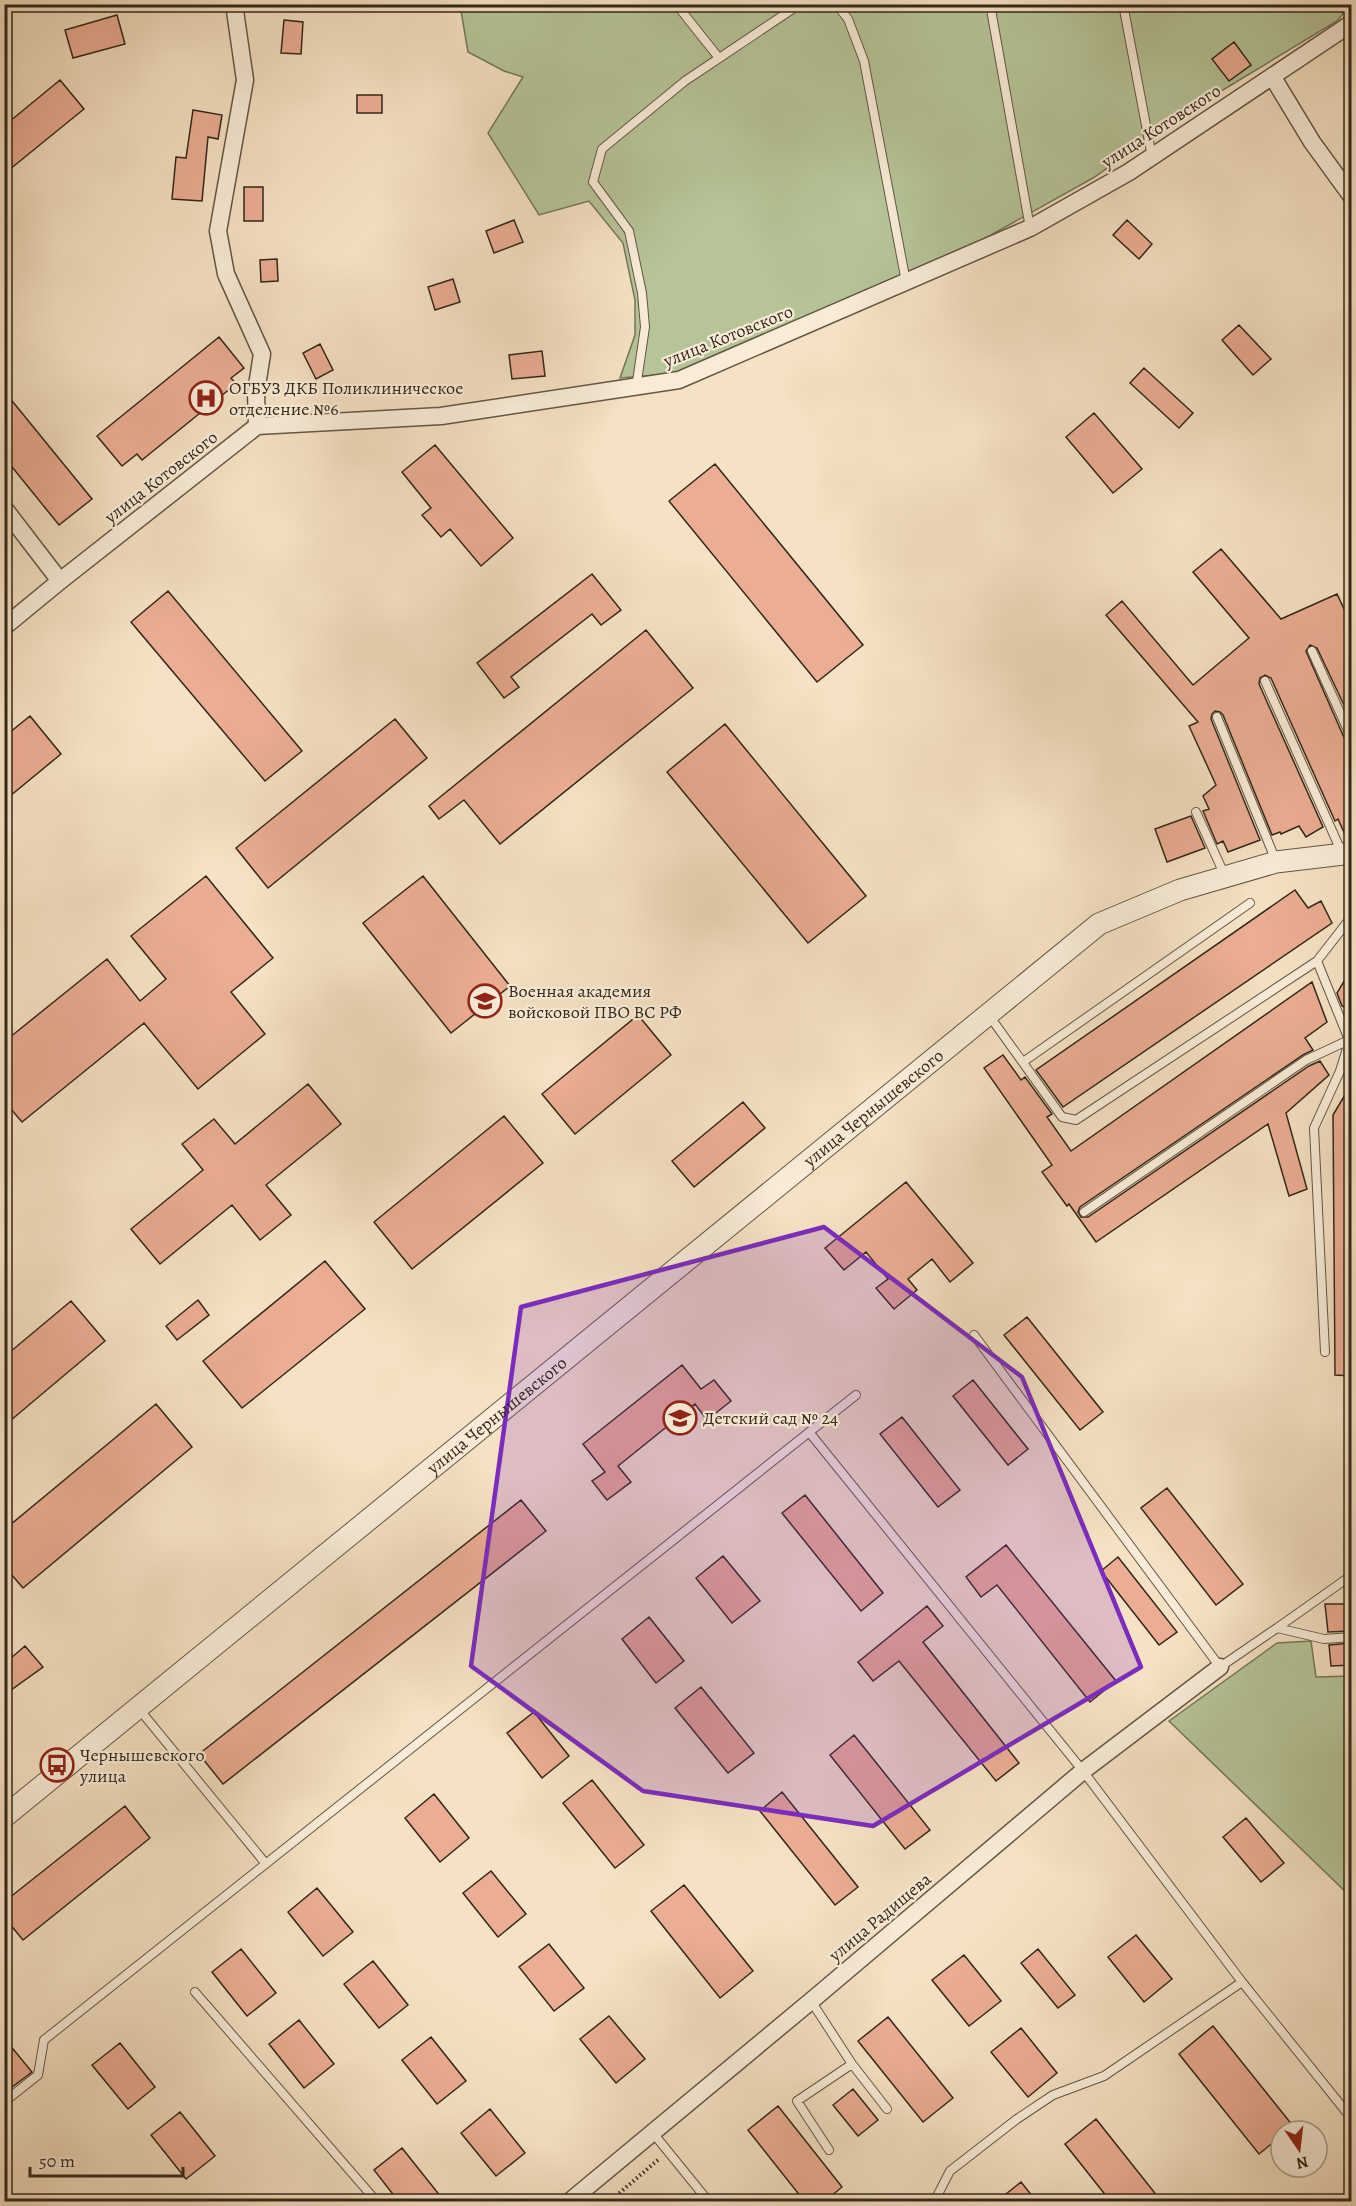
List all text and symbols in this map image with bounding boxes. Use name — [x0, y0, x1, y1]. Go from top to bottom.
street label: улица Котовского — [1096, 78, 1225, 174]
street label: улица Котовского — [659, 299, 796, 373]
place label: ОГБУЗ ДКБ Поликлиническое отделение №6 — [229, 376, 463, 421]
hospital icon: ОГБУЗ ДКБ Поликлиническое отделение №6 — [188, 380, 224, 416]
street label: улица Котовского — [99, 425, 223, 529]
place label: Военная академия войсковой ПВО ВС РФ — [508, 979, 682, 1024]
school or university icon: Военная академия войсковой ПВО ВС РФ — [467, 983, 503, 1019]
street label: улица Чернышевского — [798, 1044, 949, 1173]
street label: улица Чернышевского — [421, 1351, 572, 1480]
school or university icon: Детский сад № 24 — [662, 1400, 698, 1436]
place label: Детский сад № 24 — [703, 1406, 838, 1430]
place label: Чернышевского улица — [79, 1743, 205, 1788]
bus stop icon: Чернышевского улица — [39, 1747, 75, 1783]
street label: улица Радищева — [823, 1867, 937, 1968]
north arrow — [1269, 2119, 1329, 2179]
scale bar — [30, 2140, 183, 2178]
text: 50 m — [39, 2149, 75, 2173]
text: N — [1294, 2151, 1311, 2175]

